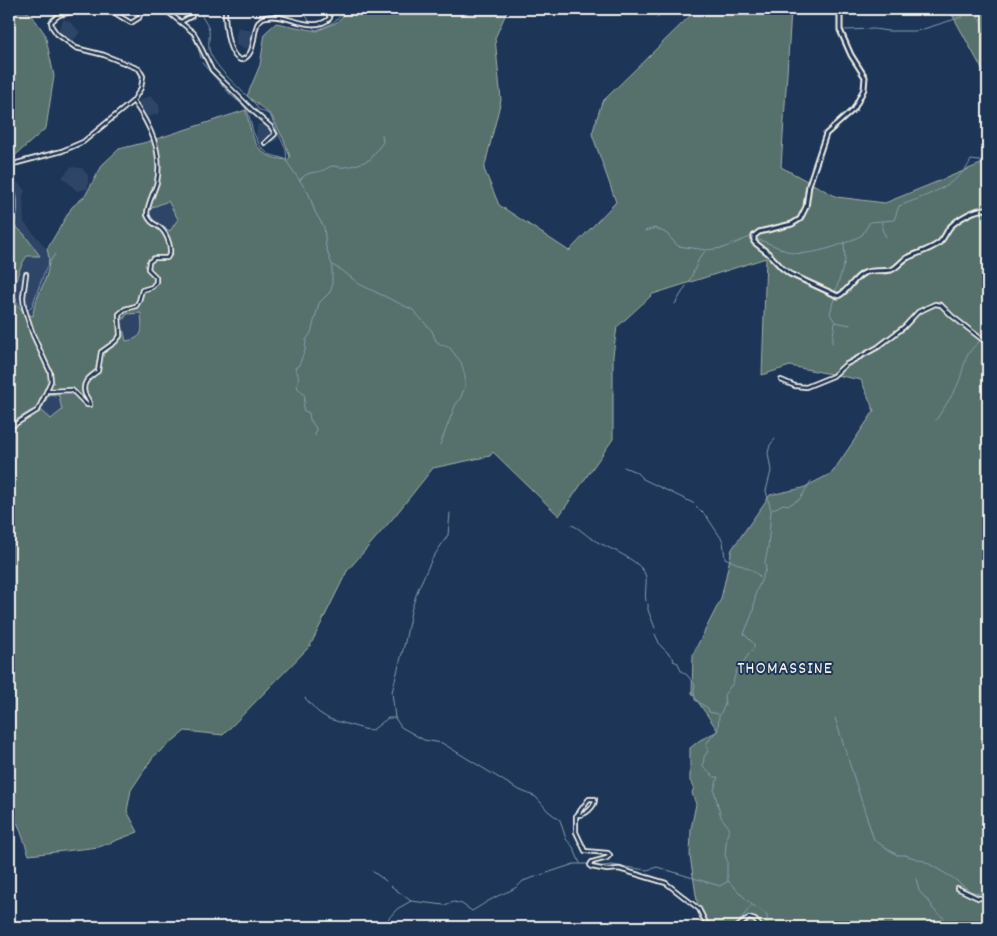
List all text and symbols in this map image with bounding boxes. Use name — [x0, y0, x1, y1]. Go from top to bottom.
district label: THOMASSINE — [737, 657, 833, 682]

